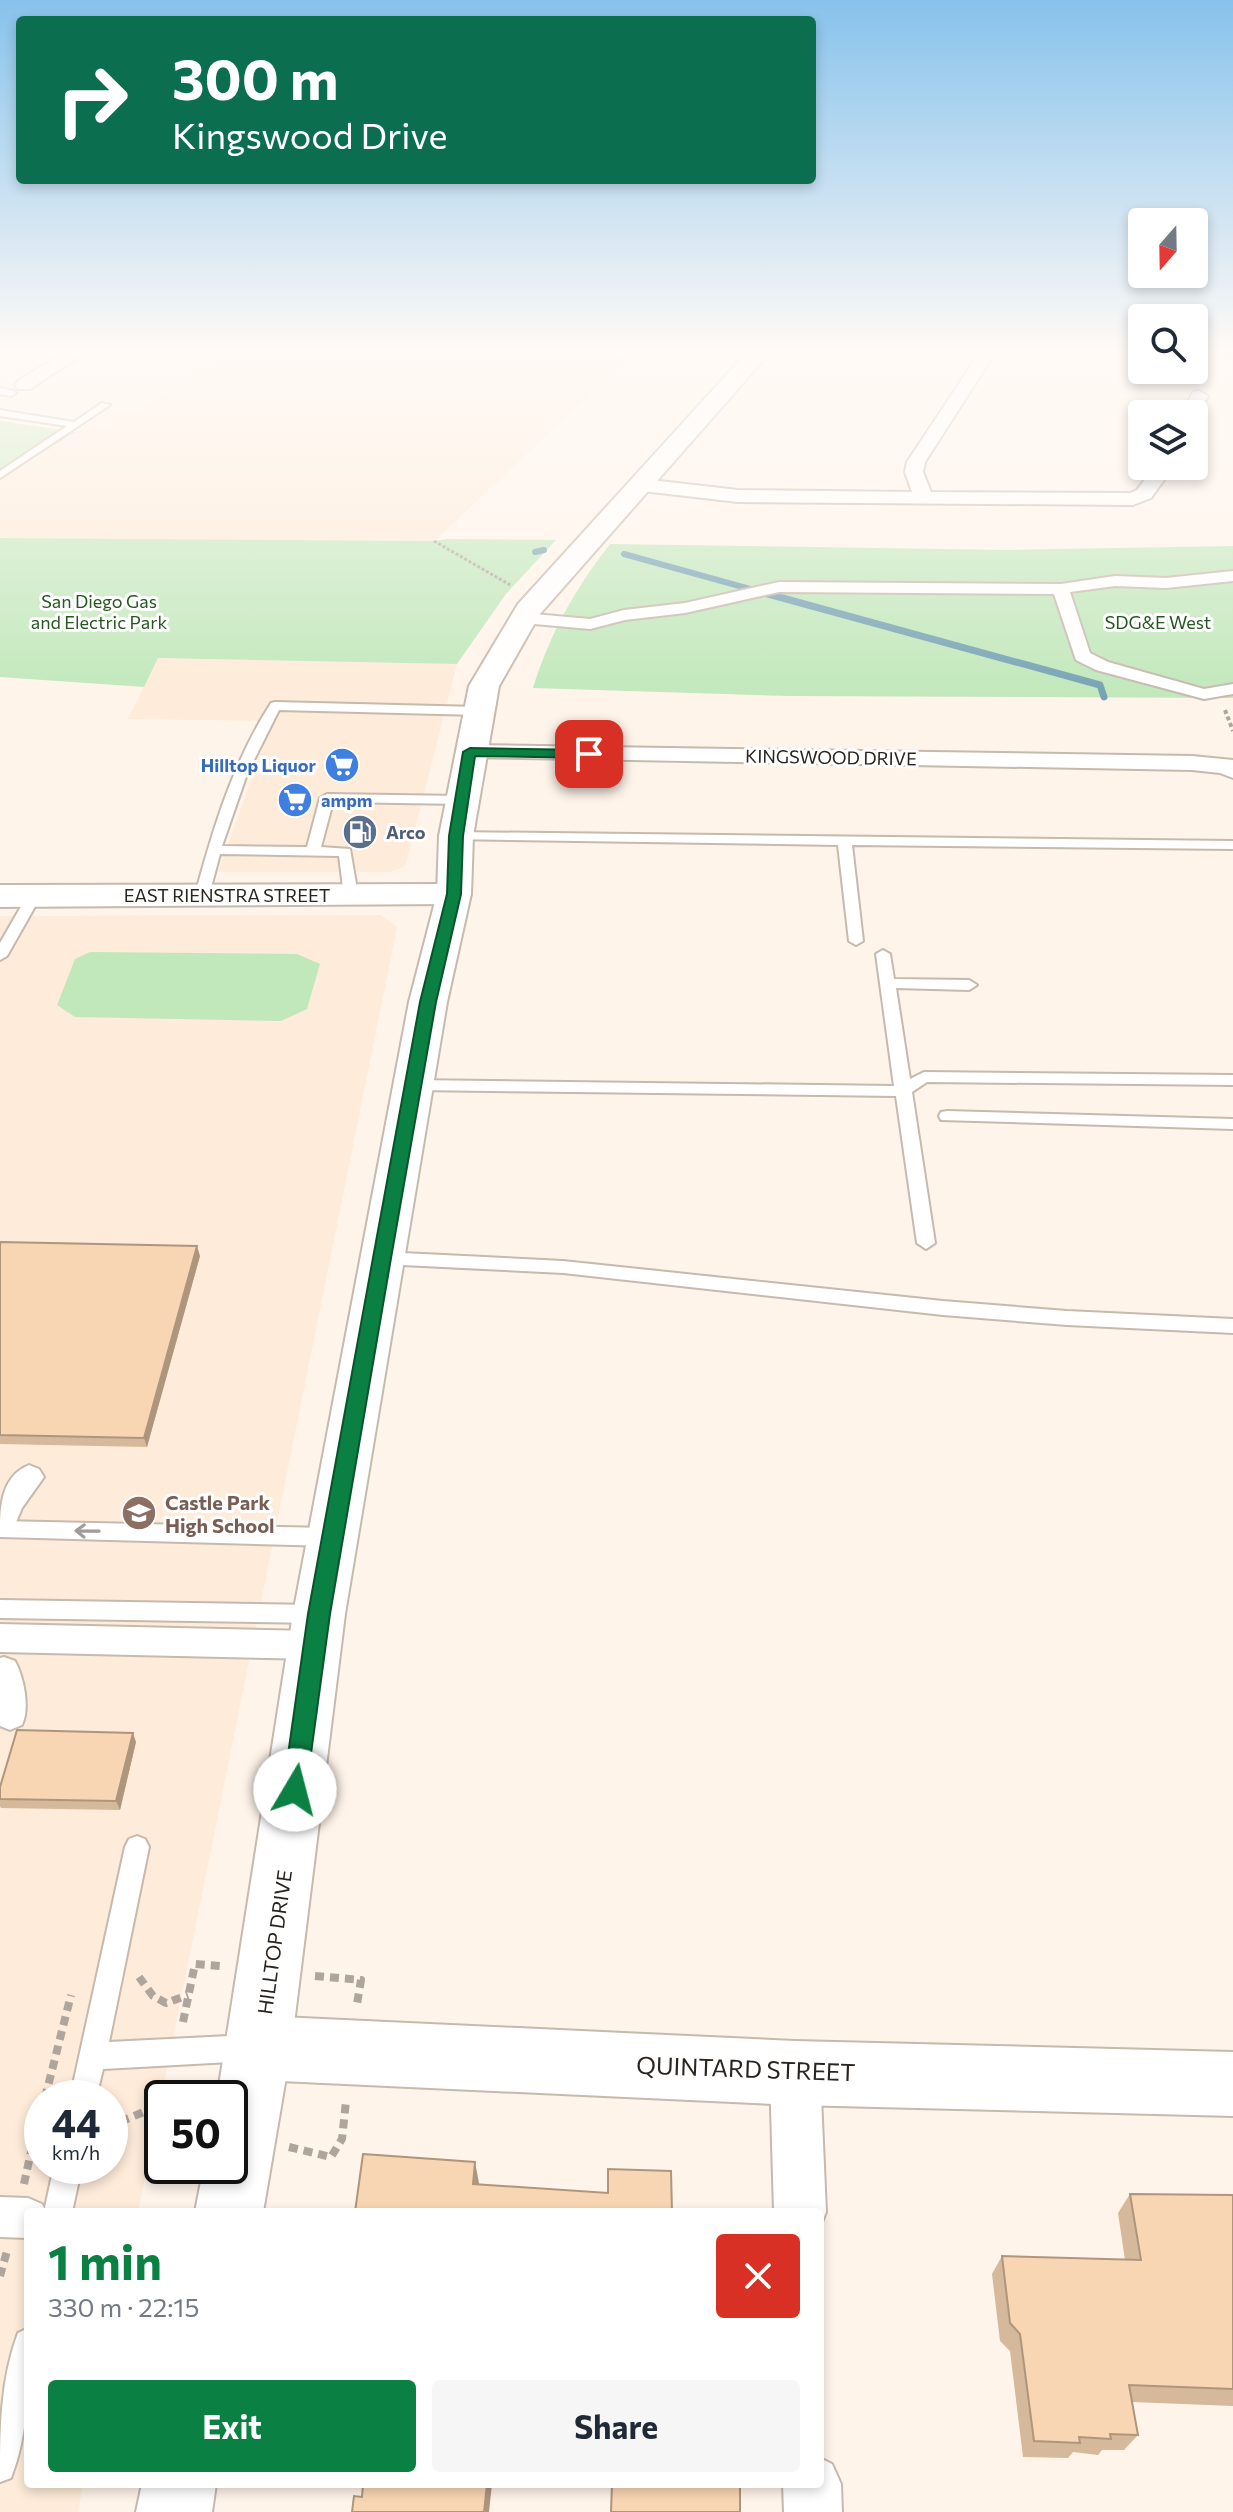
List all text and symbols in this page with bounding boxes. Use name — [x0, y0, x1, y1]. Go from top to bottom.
text: 300 m — [172, 43, 339, 112]
icon: right — [40, 48, 144, 152]
text: Kingswood Drive — [172, 112, 447, 156]
north arrow — [1128, 208, 1208, 288]
map controls — [1128, 208, 1208, 480]
button: search — [1128, 304, 1208, 384]
button: layers — [1128, 400, 1208, 480]
park label: San Diego Gas and Electric Park — [31, 590, 167, 633]
park label: SDG&E West — [1105, 611, 1211, 633]
pin — [555, 720, 623, 788]
icon: arrive — [567, 732, 611, 776]
street label: KINGSWOOD DRIVE — [745, 745, 917, 769]
supermarket icon: Hilltop Liquor — [323, 746, 361, 784]
place label: Hilltop Liquor — [201, 754, 317, 776]
supermarket icon: ampm — [276, 781, 314, 819]
place label: ampm — [321, 789, 373, 811]
fuel station icon: Arco — [341, 813, 379, 851]
place label: Arco — [386, 821, 426, 843]
street label: EAST RIENSTRA STREET — [124, 884, 330, 906]
place label: Castle Park High School — [165, 1490, 275, 1537]
school or university icon: Castle Park High School — [120, 1494, 158, 1532]
one-way arrow — [74, 1523, 101, 1539]
position arrow — [253, 1748, 337, 1832]
street label: HILLTOP DRIVE — [252, 1868, 296, 2016]
street label: QUINTARD STREET — [636, 2050, 856, 2086]
speed limit sign: 50 — [144, 2080, 248, 2184]
text: 44 — [51, 2097, 101, 2146]
text: km/h — [52, 2140, 100, 2164]
text: 1 min — [48, 2231, 162, 2290]
button: close — [716, 2234, 800, 2318]
text: 330 m · 22:15 — [48, 2291, 199, 2322]
button: Exit — [48, 2380, 416, 2472]
button: Share — [432, 2380, 800, 2472]

